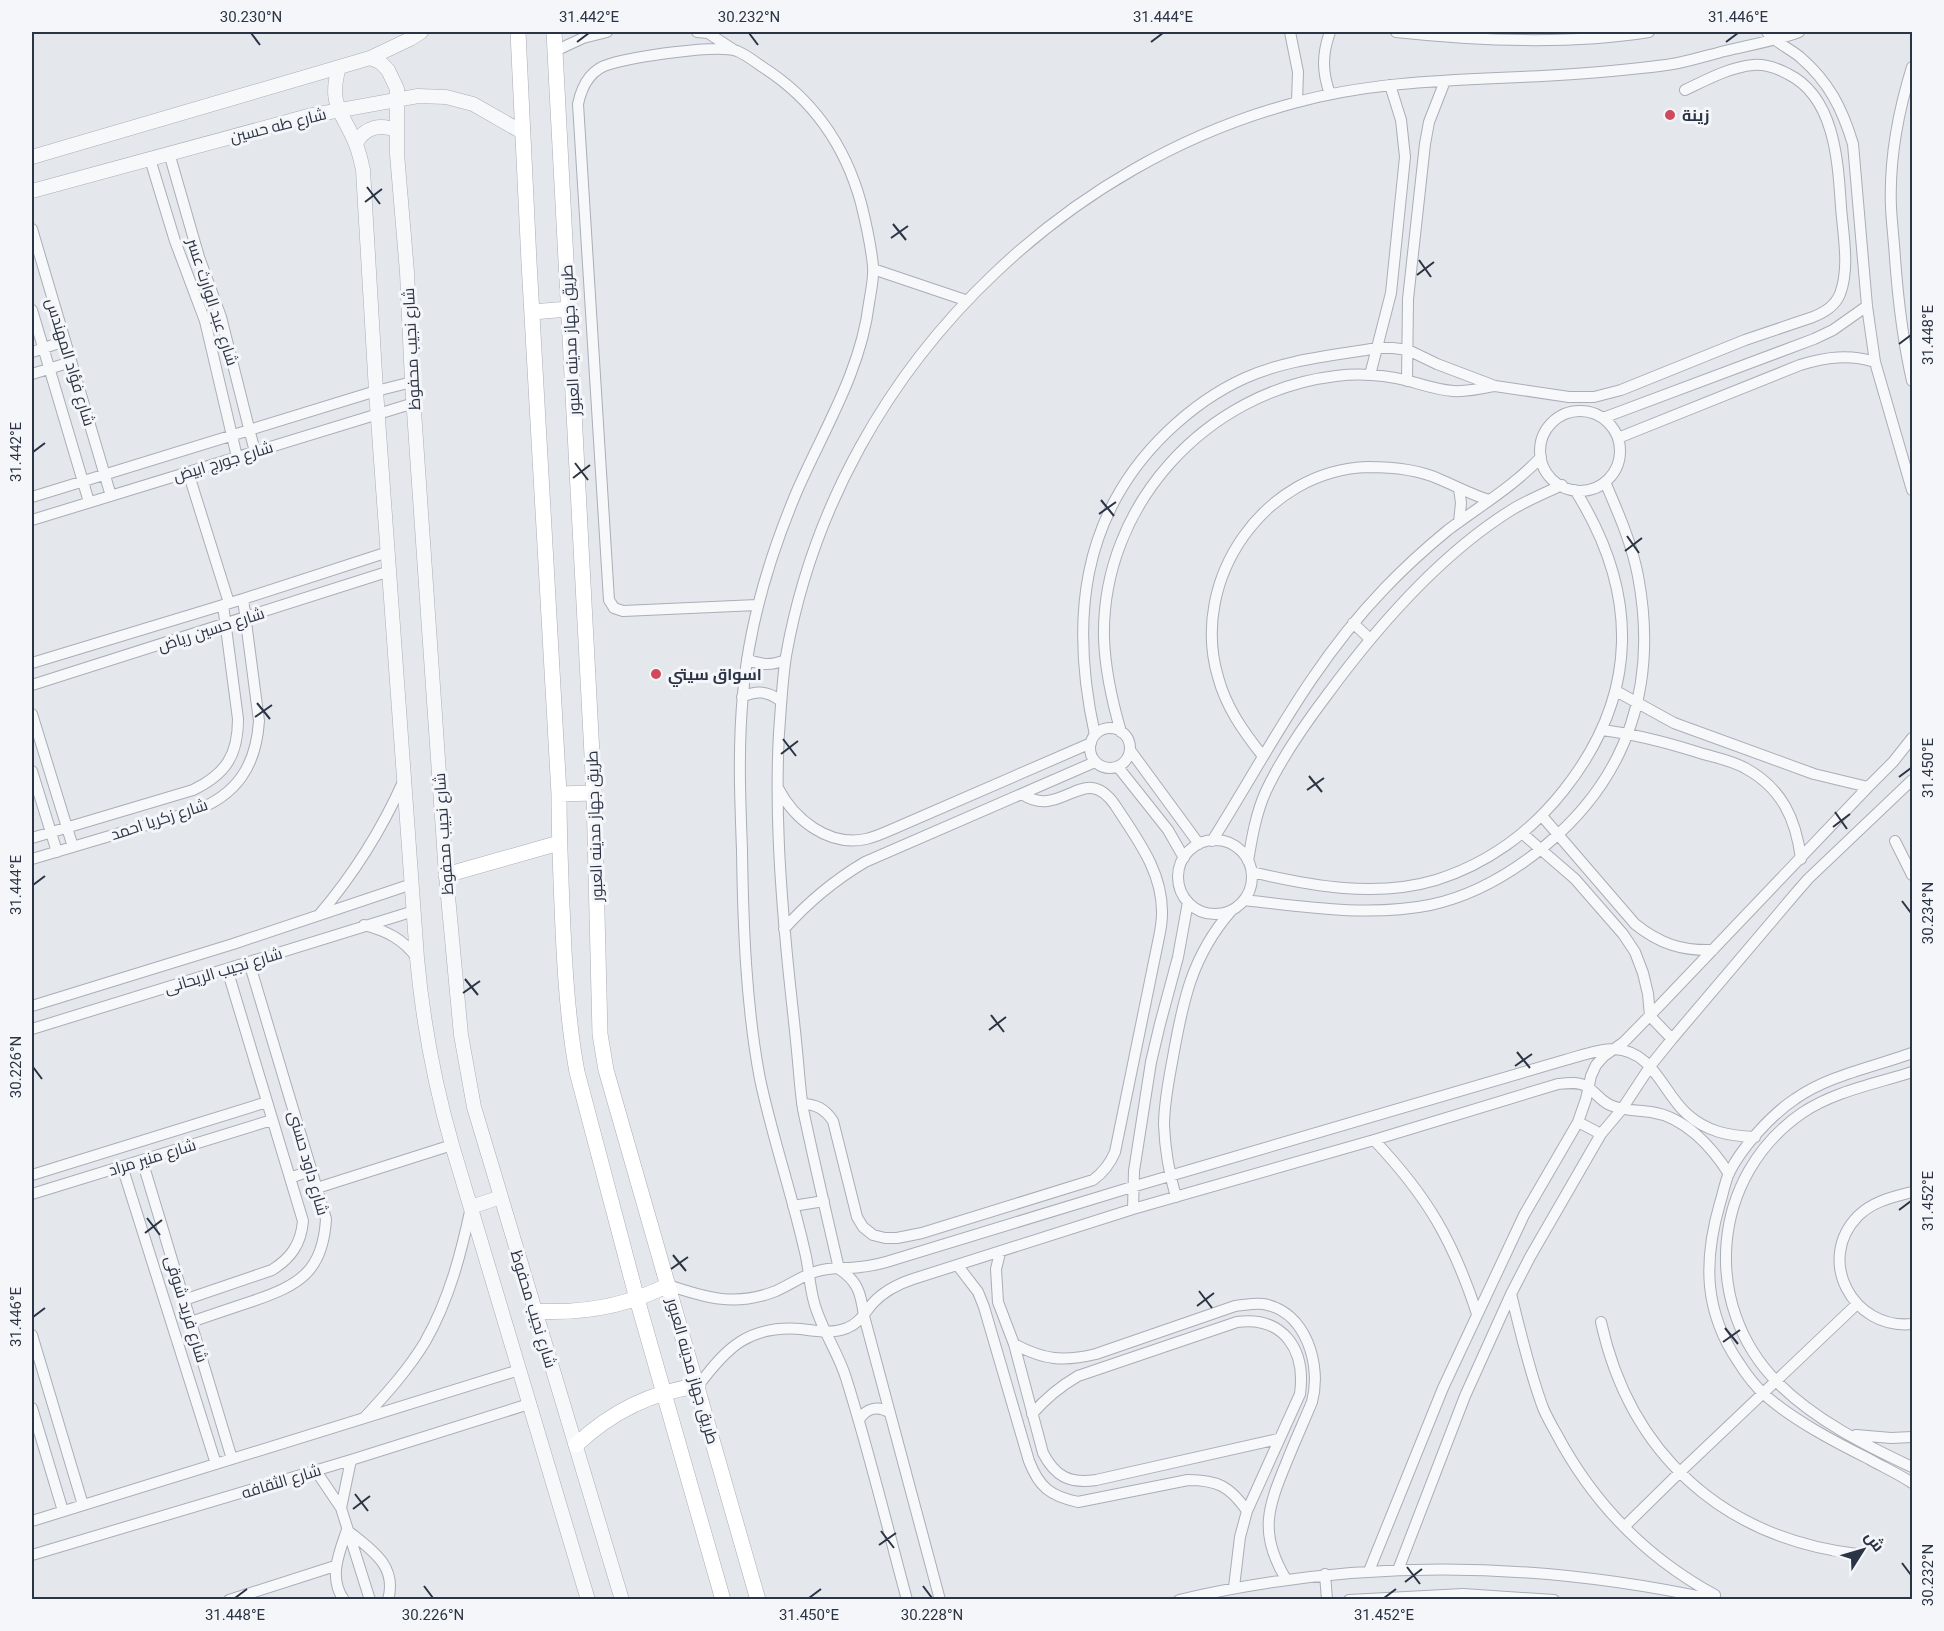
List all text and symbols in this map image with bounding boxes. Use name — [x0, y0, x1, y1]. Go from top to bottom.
text: 30.230°N — [220, 8, 282, 26]
text: 31.442°E — [559, 8, 620, 26]
text: 30.232°N — [718, 8, 780, 26]
text: 31.444°E — [1133, 8, 1194, 26]
text: 31.446°E — [1708, 8, 1769, 26]
street label: شارع طه حسين — [228, 104, 329, 149]
place label: زينة — [1682, 106, 1709, 125]
marker: زينة — [1663, 108, 1677, 122]
street label: شارع عبد الوارث عسر — [181, 235, 242, 369]
street label: طريق جهاز مدينه العبور — [557, 264, 585, 417]
street label: شارع نجيب محفوظ — [399, 287, 426, 411]
street label: شارع فؤاد المهندس — [40, 296, 99, 429]
text: 31.448°E — [1919, 304, 1937, 365]
text: 31.442°E — [7, 421, 25, 482]
street label: شارع جورج ابيض — [171, 437, 276, 488]
street label: شارع حسين رياض — [155, 603, 267, 658]
place label: اسواق سيتي — [668, 665, 762, 687]
marker: اسواق سيتي — [649, 667, 663, 681]
text: 31.450°E — [1919, 737, 1937, 798]
street label: طريق جهاز مدينه العبور — [582, 750, 608, 903]
street label: شارع نجيب محفوظ — [430, 772, 459, 896]
street label: شارع زكريا احمد — [108, 795, 211, 846]
text: 31.444°E — [7, 854, 25, 915]
text: 30.234°N — [1919, 882, 1937, 944]
street label: شارع نجيب الريحانى — [162, 943, 285, 999]
text: 30.226°N — [7, 1036, 25, 1098]
street label: شارع داود حسنى — [283, 1109, 333, 1218]
street label: شارع منير مراد — [106, 1135, 199, 1182]
text: 31.452°E — [1919, 1170, 1937, 1231]
street label: شارع نجيب محفوظ — [505, 1248, 560, 1371]
street label: شارع فريد شوقى — [159, 1253, 212, 1365]
text: 31.446°E — [7, 1286, 25, 1347]
street label: طريق جهاز مدينه العبور — [661, 1295, 722, 1447]
street label: شارع الثقافه — [239, 1460, 324, 1505]
north arrow — [1833, 1520, 1893, 1580]
text: ش — [1861, 1527, 1888, 1555]
text: 30.232°N — [1919, 1544, 1937, 1606]
text: 31.448°E — [205, 1606, 266, 1624]
text: 30.226°N — [402, 1606, 464, 1624]
text: 31.450°E — [779, 1606, 840, 1624]
text: 30.228°N — [901, 1606, 963, 1624]
text: 31.452°E — [1354, 1606, 1415, 1624]

